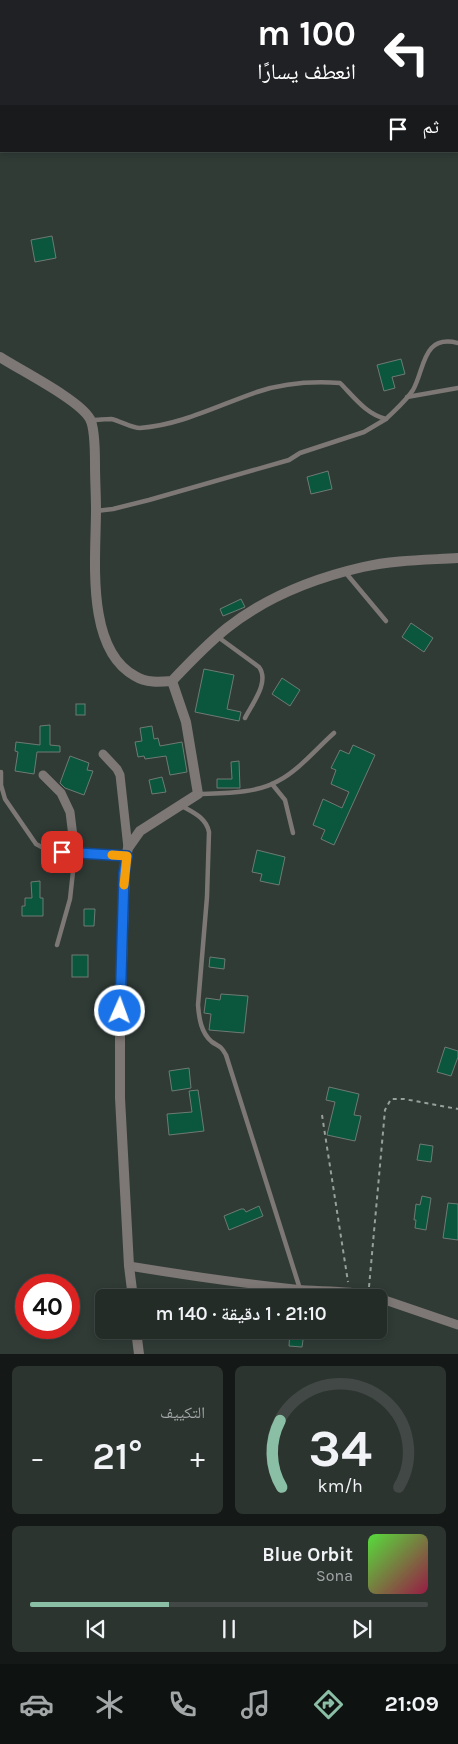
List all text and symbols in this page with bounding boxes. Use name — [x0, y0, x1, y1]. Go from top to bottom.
text: 100 m — [257, 13, 356, 54]
icon: left — [374, 20, 439, 85]
text: انعطف يسارًا — [257, 59, 356, 85]
icon: arrive — [384, 115, 412, 143]
text: ثم — [422, 116, 439, 138]
pin — [41, 831, 83, 873]
icon: arrive — [48, 838, 76, 866]
position arrow — [93, 984, 145, 1036]
speed limit sign: 40 — [15, 1274, 80, 1339]
text: 21:10 · 1 دقيقة · 140 m — [155, 1303, 327, 1325]
text: التكييف — [160, 1403, 205, 1422]
text: 34 — [309, 1418, 372, 1479]
text: 21° — [92, 1434, 143, 1479]
text: − — [30, 1441, 45, 1474]
text: + — [190, 1441, 205, 1474]
text: km/h — [318, 1476, 363, 1497]
text: Blue Orbit — [262, 1544, 353, 1566]
text: Sona — [316, 1566, 353, 1585]
icon: previous — [82, 1615, 110, 1643]
icon: pause — [215, 1615, 243, 1643]
icon: next — [348, 1615, 376, 1643]
icon: car — [19, 1687, 54, 1722]
icon: climate — [92, 1687, 127, 1722]
icon: phone — [165, 1687, 200, 1722]
icon: music — [238, 1687, 273, 1722]
icon: directions — [311, 1687, 346, 1722]
text: 21:09 — [385, 1691, 439, 1717]

